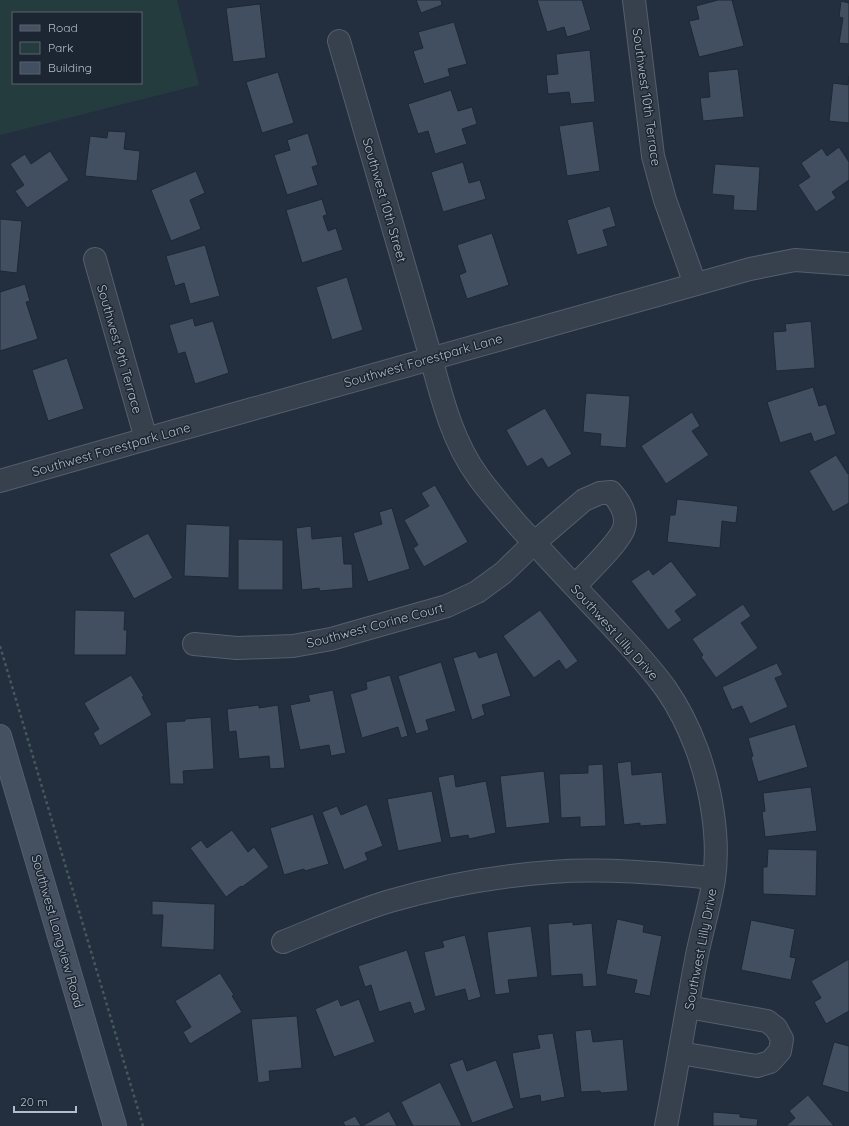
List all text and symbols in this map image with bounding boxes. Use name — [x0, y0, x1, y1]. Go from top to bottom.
legend — [12, 12, 142, 84]
text: Road — [48, 20, 78, 35]
street label: Southwest 10th Terrace — [629, 27, 665, 167]
text: Park — [48, 40, 73, 55]
text: Building — [48, 60, 92, 75]
street label: Southwest 10th Street — [360, 136, 410, 264]
street label: Southwest 9th Terrace — [94, 283, 146, 415]
street label: Southwest Forestpark Lane — [342, 330, 504, 390]
street label: Southwest Forestpark Lane — [30, 419, 192, 479]
street label: Southwest Lilly Drive — [568, 581, 662, 683]
street label: Southwest Corine Court — [305, 599, 445, 651]
street label: Southwest Longview Road — [28, 853, 88, 1009]
street label: Southwest Lilly Drive — [680, 887, 720, 1011]
scale bar — [14, 1088, 76, 1114]
text: 20 m — [20, 1094, 48, 1109]

